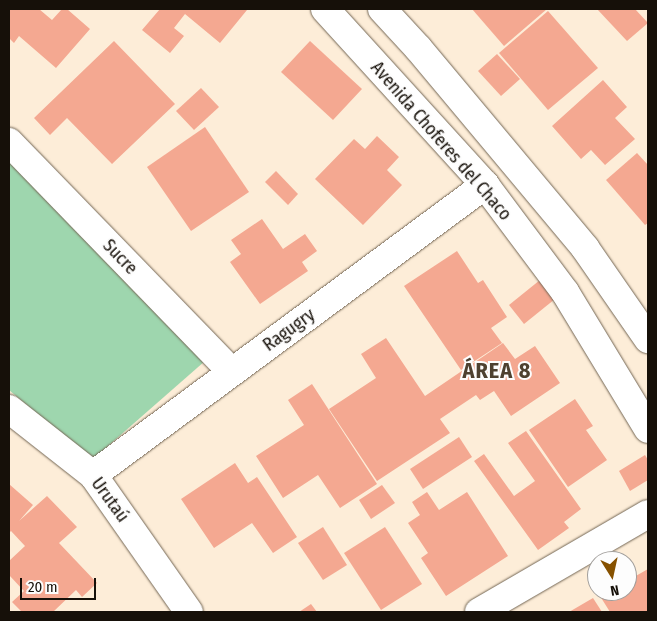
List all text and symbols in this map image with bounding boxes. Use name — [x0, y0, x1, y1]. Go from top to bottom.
street label: Avenida Choferes del Chaco — [366, 57, 516, 225]
street label: Sucre — [98, 235, 142, 279]
street label: Ragugry — [259, 304, 319, 356]
district label: ÁREA 8 — [462, 358, 532, 384]
street label: Urutaú — [86, 473, 134, 527]
north arrow — [587, 551, 637, 601]
scale bar — [22, 568, 99, 600]
text: 20 m — [28, 578, 58, 596]
text: N — [609, 581, 620, 599]

